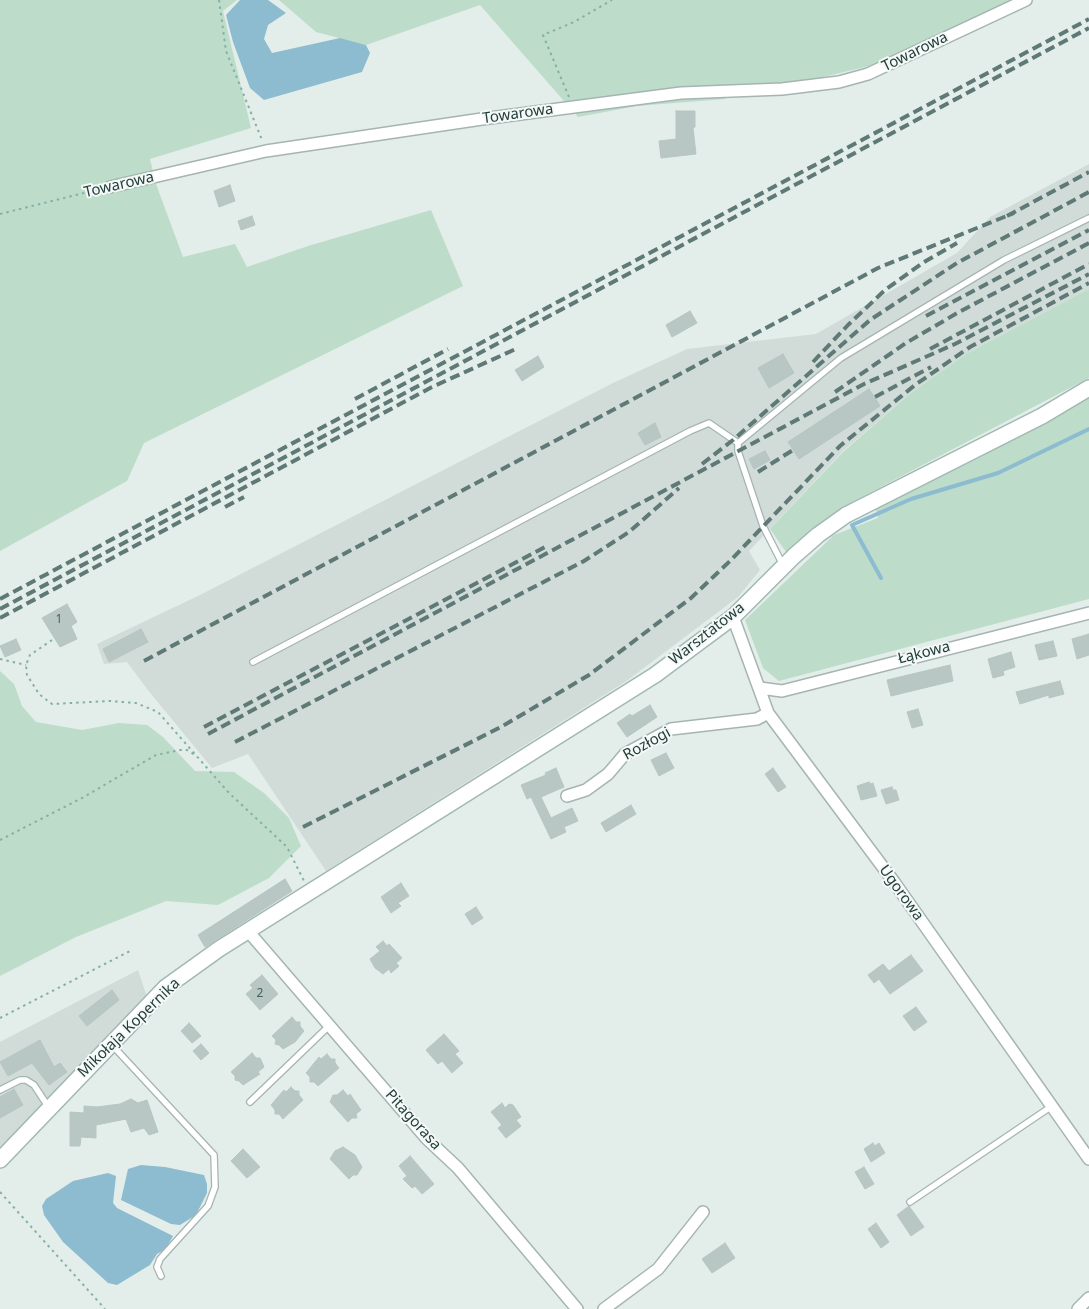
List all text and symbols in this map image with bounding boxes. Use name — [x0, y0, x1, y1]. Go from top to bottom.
street label: Towarowa — [879, 28, 951, 76]
street label: Towarowa — [482, 100, 554, 128]
street label: Towarowa — [82, 168, 156, 202]
street label: Warsztatowa — [666, 599, 748, 669]
house number: 1 — [56, 613, 62, 627]
street label: Łąkowa — [896, 638, 952, 668]
street label: Rozłogi — [620, 724, 674, 764]
street label: Ugorowa — [875, 862, 927, 924]
street label: Mikołaja Kopernika — [74, 975, 184, 1081]
house number: 2 — [257, 987, 263, 1001]
street label: Pitagorasa — [381, 1086, 445, 1154]

